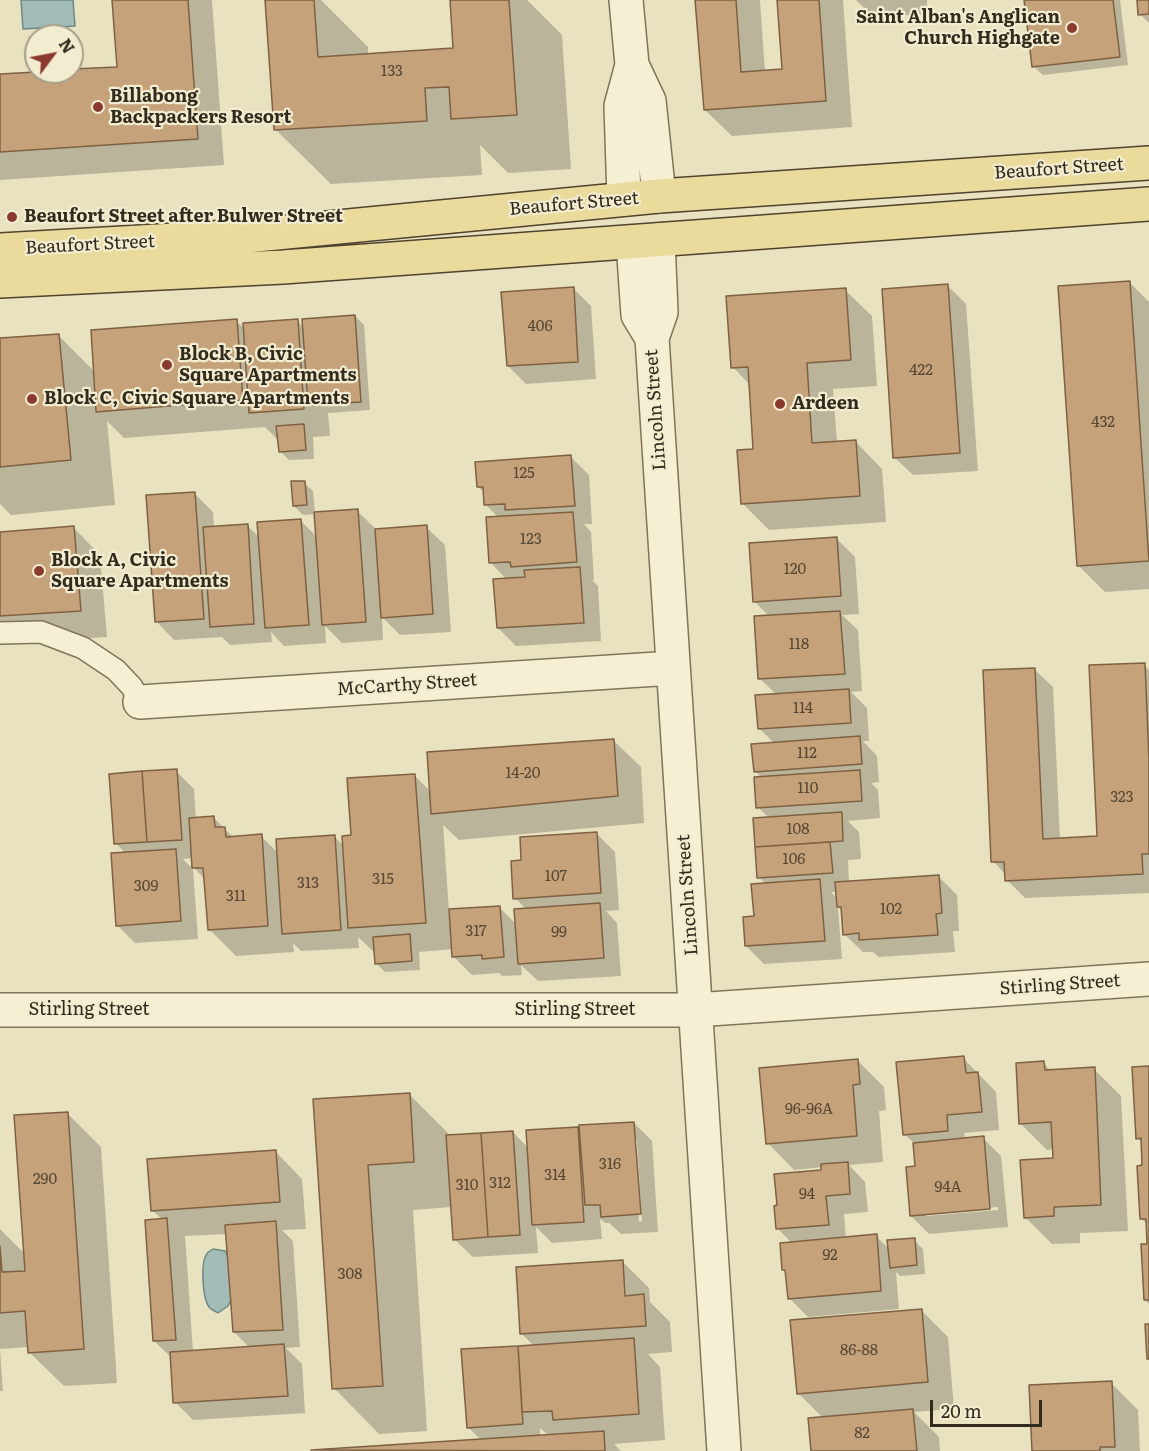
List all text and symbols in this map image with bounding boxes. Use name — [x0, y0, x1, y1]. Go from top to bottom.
place label: Saint Alban's Anglican Church Highgate — [856, 7, 1060, 50]
marker: Saint Alban's Anglican Church Highgate — [1065, 21, 1079, 35]
north arrow — [24, 24, 84, 84]
text: N — [54, 33, 81, 58]
house number: 133 — [381, 63, 403, 81]
place label: Billabong Backpackers Resort — [110, 86, 291, 128]
marker: Billabong Backpackers Resort — [91, 100, 105, 114]
street label: Beaufort Street — [993, 154, 1125, 184]
street label: Beaufort Street — [508, 188, 640, 220]
place label: Beaufort Street after Bulwer Street — [24, 206, 343, 228]
marker: Beaufort Street after Bulwer Street — [5, 210, 19, 224]
street label: Beaufort Street — [25, 231, 155, 259]
house number: 406 — [528, 318, 552, 336]
place label: Block B, Civic Square Apartments — [179, 344, 356, 386]
street label: Lincoln Street — [641, 349, 671, 471]
marker: Block B, Civic Square Apartments — [160, 358, 174, 372]
house number: 422 — [909, 362, 933, 380]
place label: Block C, Civic Square Apartments — [44, 388, 349, 410]
marker: Block C, Civic Square Apartments — [25, 392, 39, 406]
place label: Ardeen — [792, 393, 859, 415]
marker: Ardeen — [773, 397, 787, 411]
house number: 432 — [1091, 414, 1115, 432]
house number: 125 — [513, 465, 535, 483]
house number: 123 — [520, 531, 542, 549]
place label: Block A, Civic Square Apartments — [51, 550, 228, 592]
house number: 120 — [784, 561, 806, 579]
marker: Block A, Civic Square Apartments — [32, 564, 46, 578]
house number: 118 — [789, 636, 809, 654]
street label: McCarthy Street — [336, 669, 478, 701]
house number: 114 — [793, 700, 813, 718]
house number: 112 — [797, 745, 817, 763]
house number: 14-20 — [506, 765, 540, 783]
house number: 110 — [798, 780, 818, 798]
house number: 323 — [1110, 789, 1134, 807]
house number: 108 — [786, 821, 810, 839]
street label: Lincoln Street — [673, 834, 703, 956]
house number: 106 — [783, 851, 805, 869]
house number: 107 — [545, 868, 567, 886]
house number: 315 — [372, 871, 394, 889]
house number: 313 — [297, 875, 319, 893]
house number: 309 — [134, 878, 158, 896]
house number: 311 — [226, 888, 246, 906]
house number: 102 — [880, 901, 902, 919]
house number: 317 — [465, 923, 487, 941]
house number: 99 — [551, 924, 567, 942]
street label: Stirling Street — [999, 970, 1121, 1000]
street label: Stirling Street — [28, 999, 150, 1021]
street label: Stirling Street — [514, 999, 636, 1021]
house number: 96-96A — [785, 1101, 833, 1119]
house number: 316 — [599, 1156, 621, 1174]
house number: 314 — [544, 1167, 566, 1185]
house number: 290 — [33, 1171, 57, 1189]
house number: 312 — [489, 1175, 511, 1193]
house number: 310 — [456, 1177, 478, 1195]
house number: 94A — [934, 1179, 962, 1197]
house number: 94 — [799, 1186, 815, 1204]
house number: 92 — [822, 1247, 838, 1265]
house number: 308 — [337, 1266, 363, 1284]
house number: 86-88 — [840, 1342, 878, 1360]
scale bar — [933, 1388, 1046, 1426]
text: 20 m — [941, 1397, 982, 1424]
house number: 82 — [854, 1425, 870, 1443]

